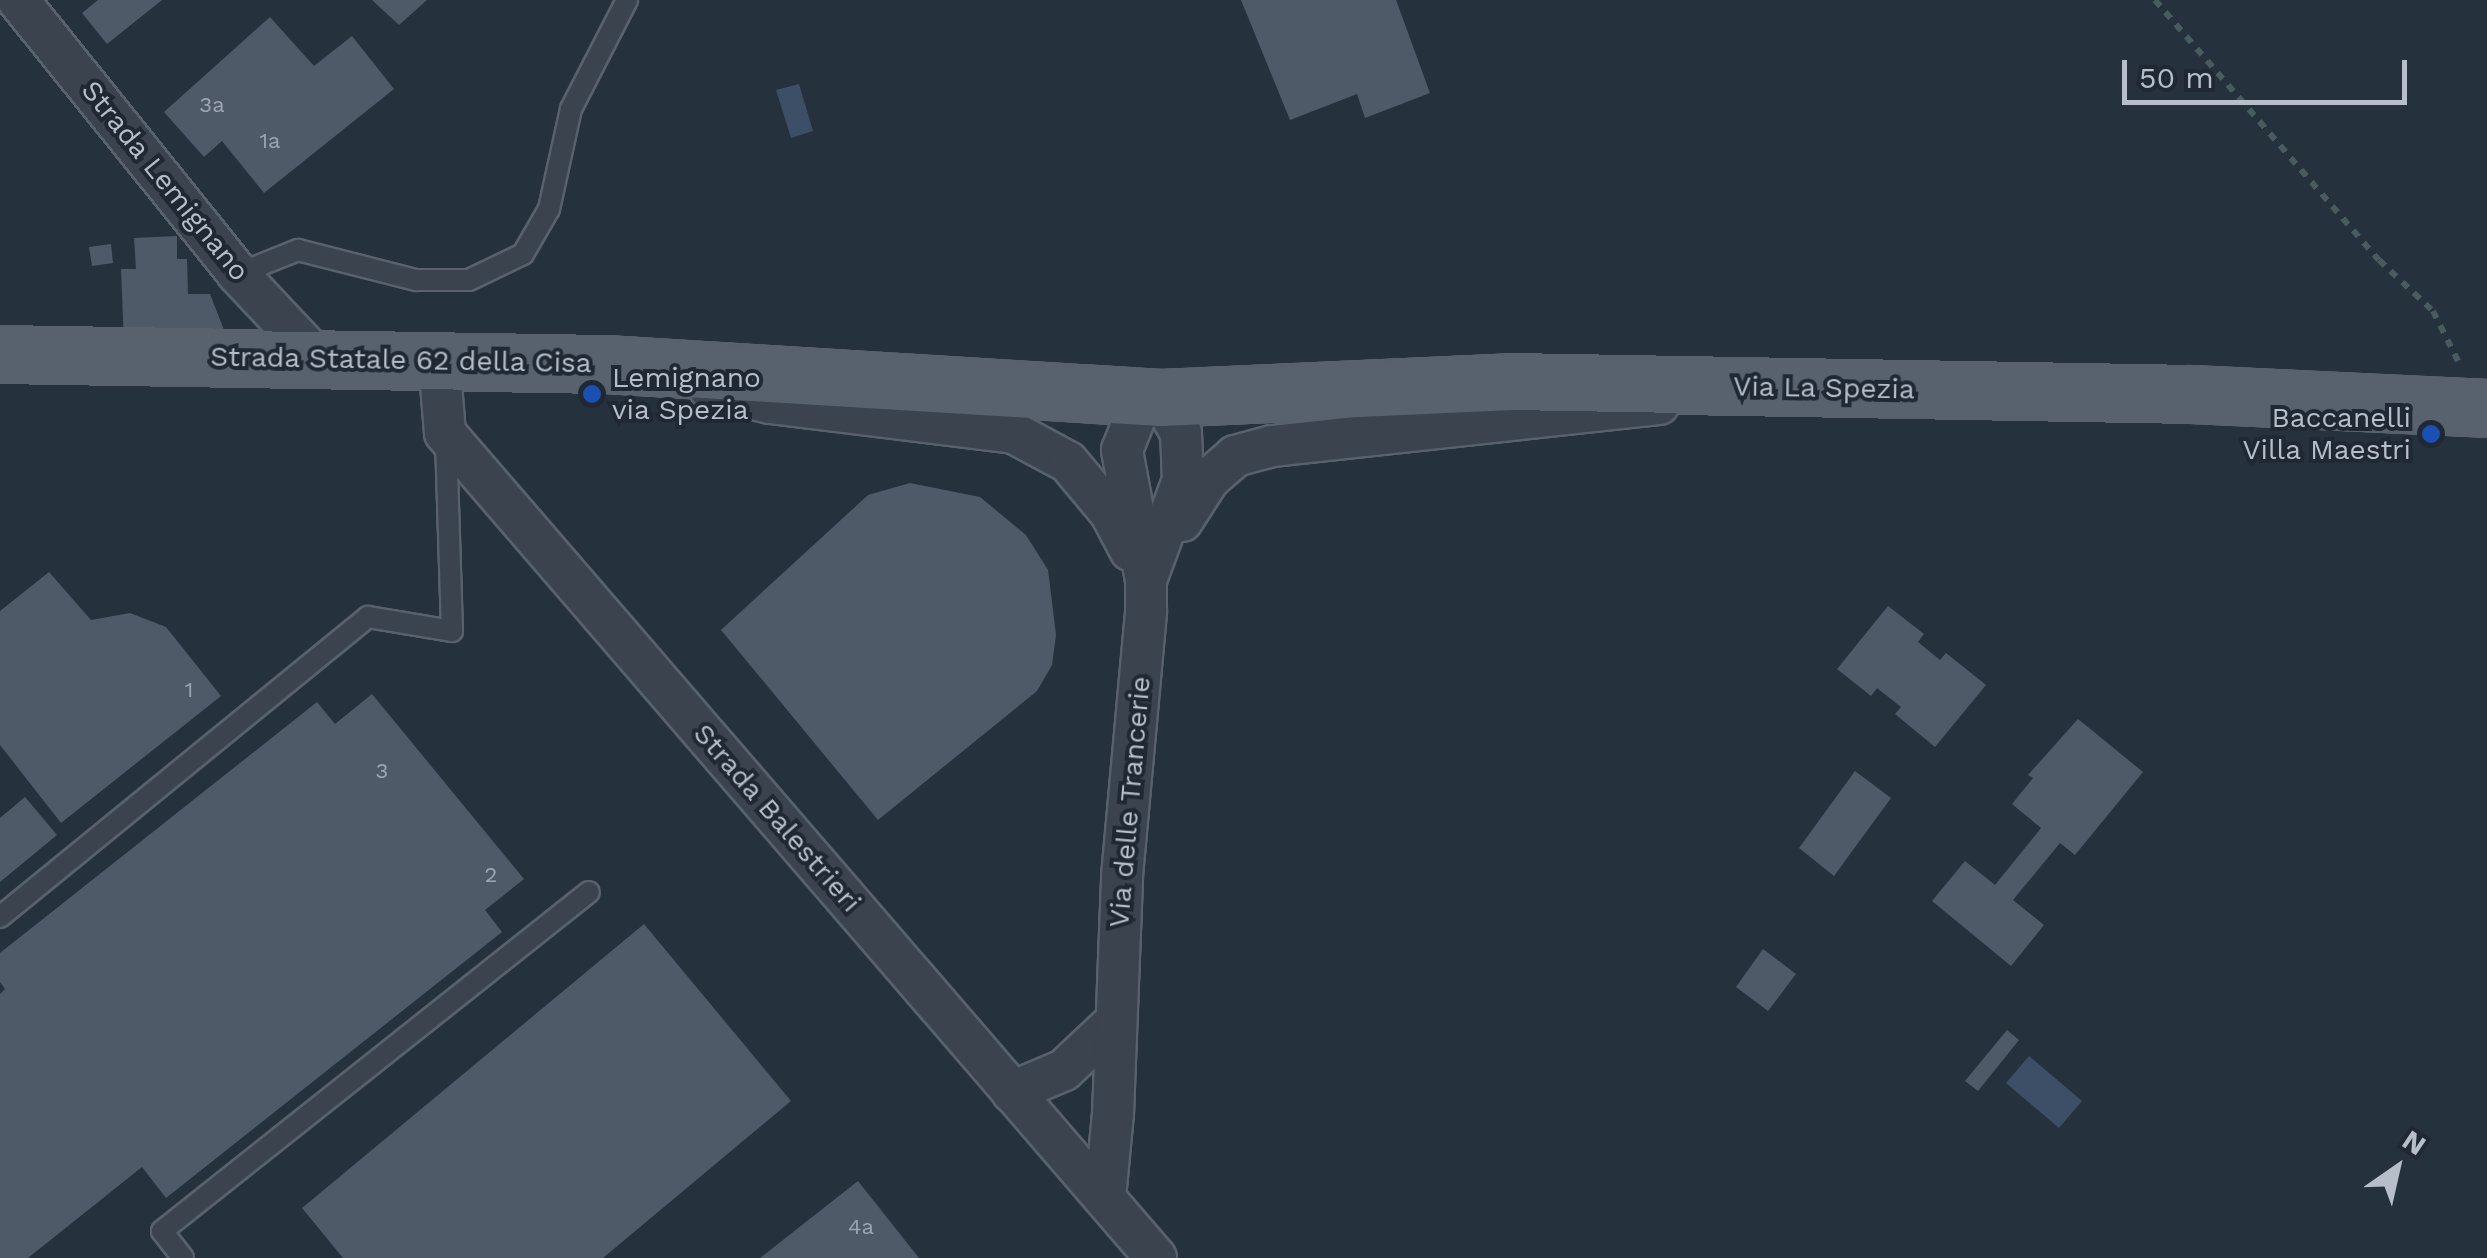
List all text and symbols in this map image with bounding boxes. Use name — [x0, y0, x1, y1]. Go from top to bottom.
scale bar — [2127, 40, 2412, 102]
text: 50 m — [2139, 60, 2214, 95]
street label: Strada Lemignano — [74, 74, 256, 288]
house number: 3a — [199, 92, 225, 118]
house number: 1a — [259, 128, 281, 154]
street label: Strada Statale 62 della Cisa — [209, 340, 593, 380]
place label: Lemignano via Spezia — [612, 361, 761, 427]
street label: Via La Spezia — [1732, 370, 1916, 406]
marker: Lemignano via Spezia — [581, 383, 603, 405]
place label: Baccanelli Villa Maestri — [2242, 401, 2411, 467]
marker: Baccanelli Villa Maestri — [2420, 423, 2442, 445]
street label: Via delle Trancerie — [1102, 674, 1158, 930]
house number: 1 — [185, 677, 193, 703]
street label: Strada Balestrieri — [686, 717, 868, 919]
house number: 3 — [376, 758, 388, 784]
house number: 2 — [485, 862, 497, 888]
north arrow — [2347, 1118, 2447, 1218]
text: N — [2396, 1123, 2432, 1162]
house number: 4a — [848, 1214, 874, 1240]

